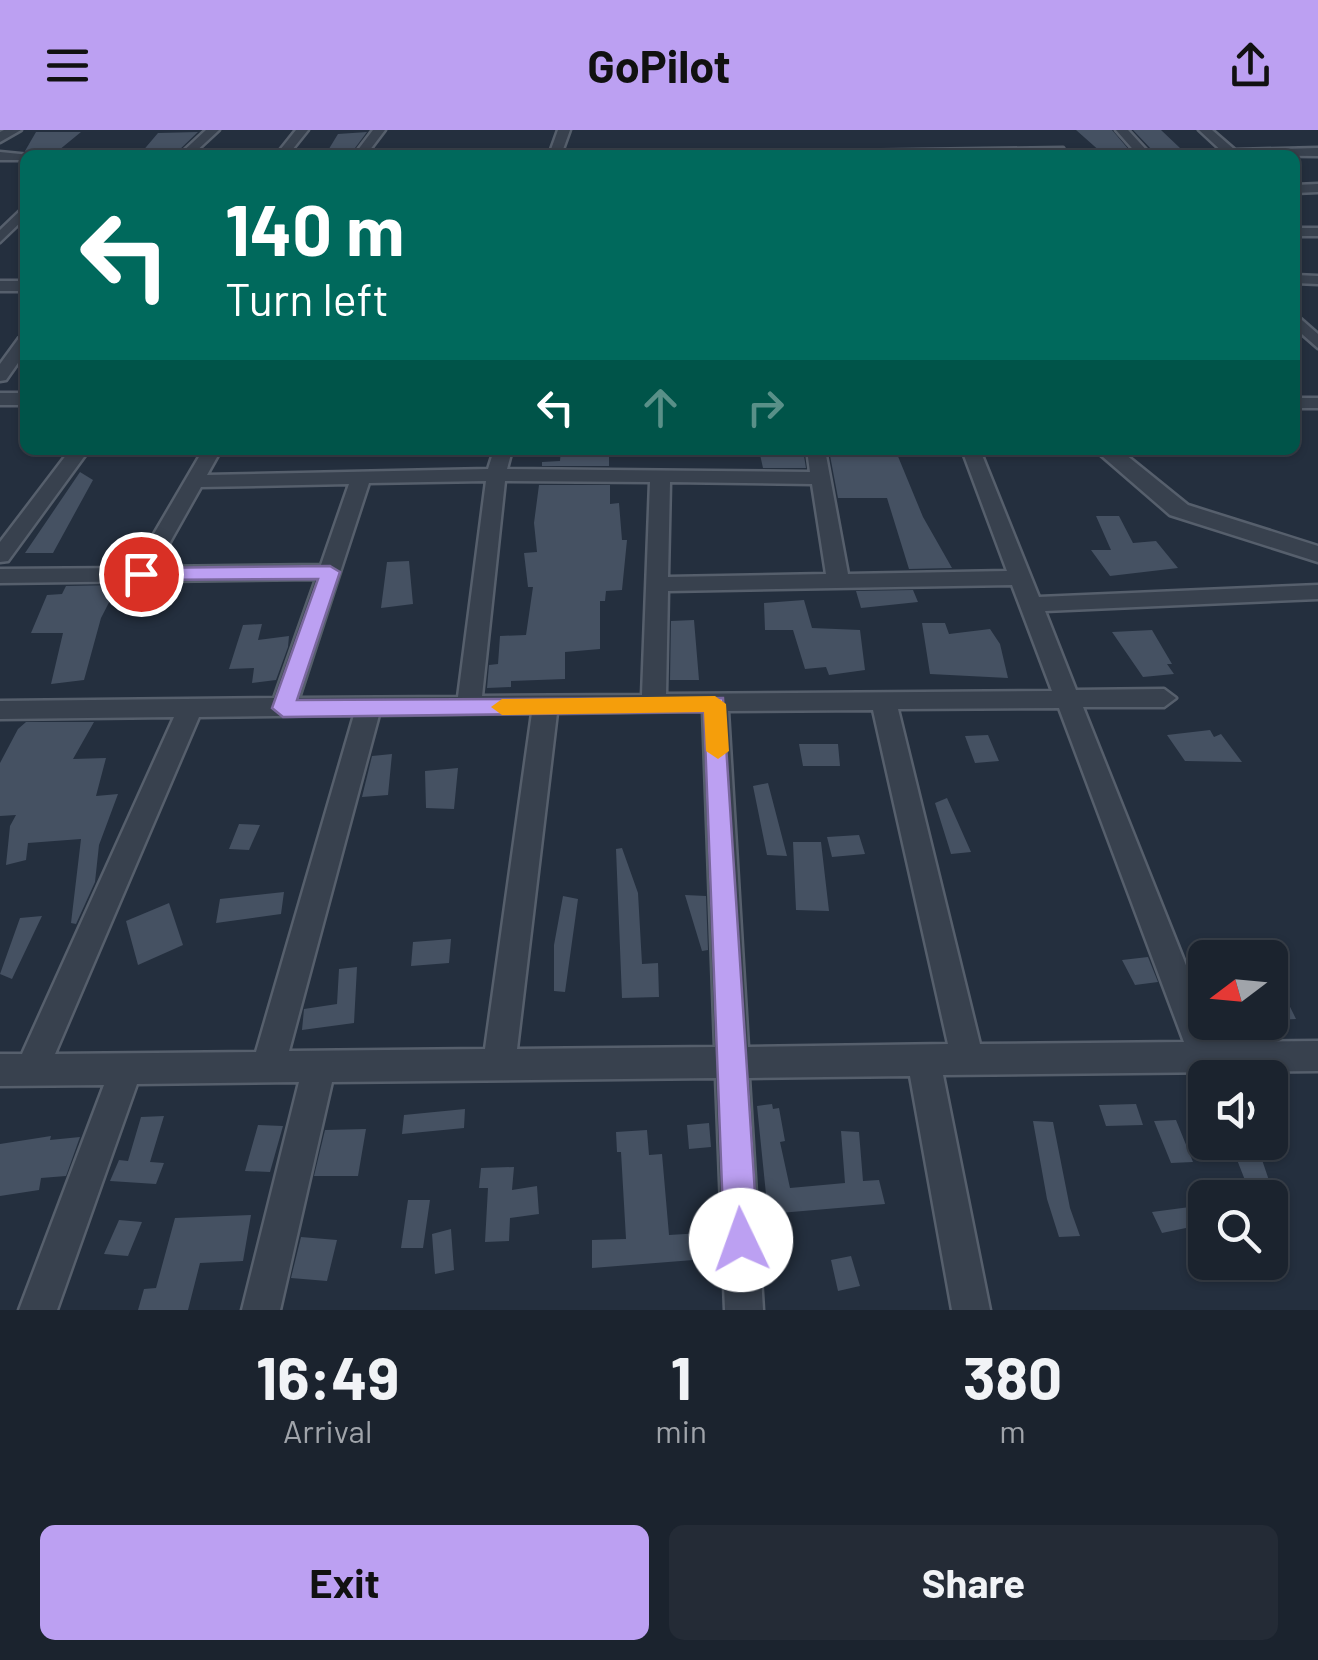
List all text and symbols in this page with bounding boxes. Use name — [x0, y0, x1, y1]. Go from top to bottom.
icon: menu — [40, 38, 95, 93]
text: GoPilot — [587, 38, 731, 92]
icon: share — [1223, 38, 1278, 93]
text: 140 m — [225, 186, 404, 270]
icon: left — [60, 190, 190, 320]
text: Turn left — [225, 271, 389, 325]
icon: left — [528, 380, 583, 435]
icon: ahead — [633, 380, 688, 435]
icon: right — [738, 380, 793, 435]
pin — [99, 532, 184, 617]
icon: arrive — [114, 547, 169, 602]
north arrow — [1188, 940, 1288, 1040]
map controls — [1188, 940, 1288, 1280]
button: sound — [1188, 1060, 1288, 1160]
button: search — [1188, 1180, 1288, 1280]
position arrow — [689, 1188, 793, 1292]
text: 16:49 — [256, 1340, 399, 1412]
text: 1 — [671, 1340, 692, 1412]
text: 380 — [963, 1340, 1062, 1412]
text: Arrival — [283, 1411, 372, 1449]
text: min — [655, 1411, 707, 1449]
text: m — [999, 1411, 1026, 1449]
button: Exit — [40, 1525, 649, 1640]
button: Share — [669, 1525, 1278, 1640]

